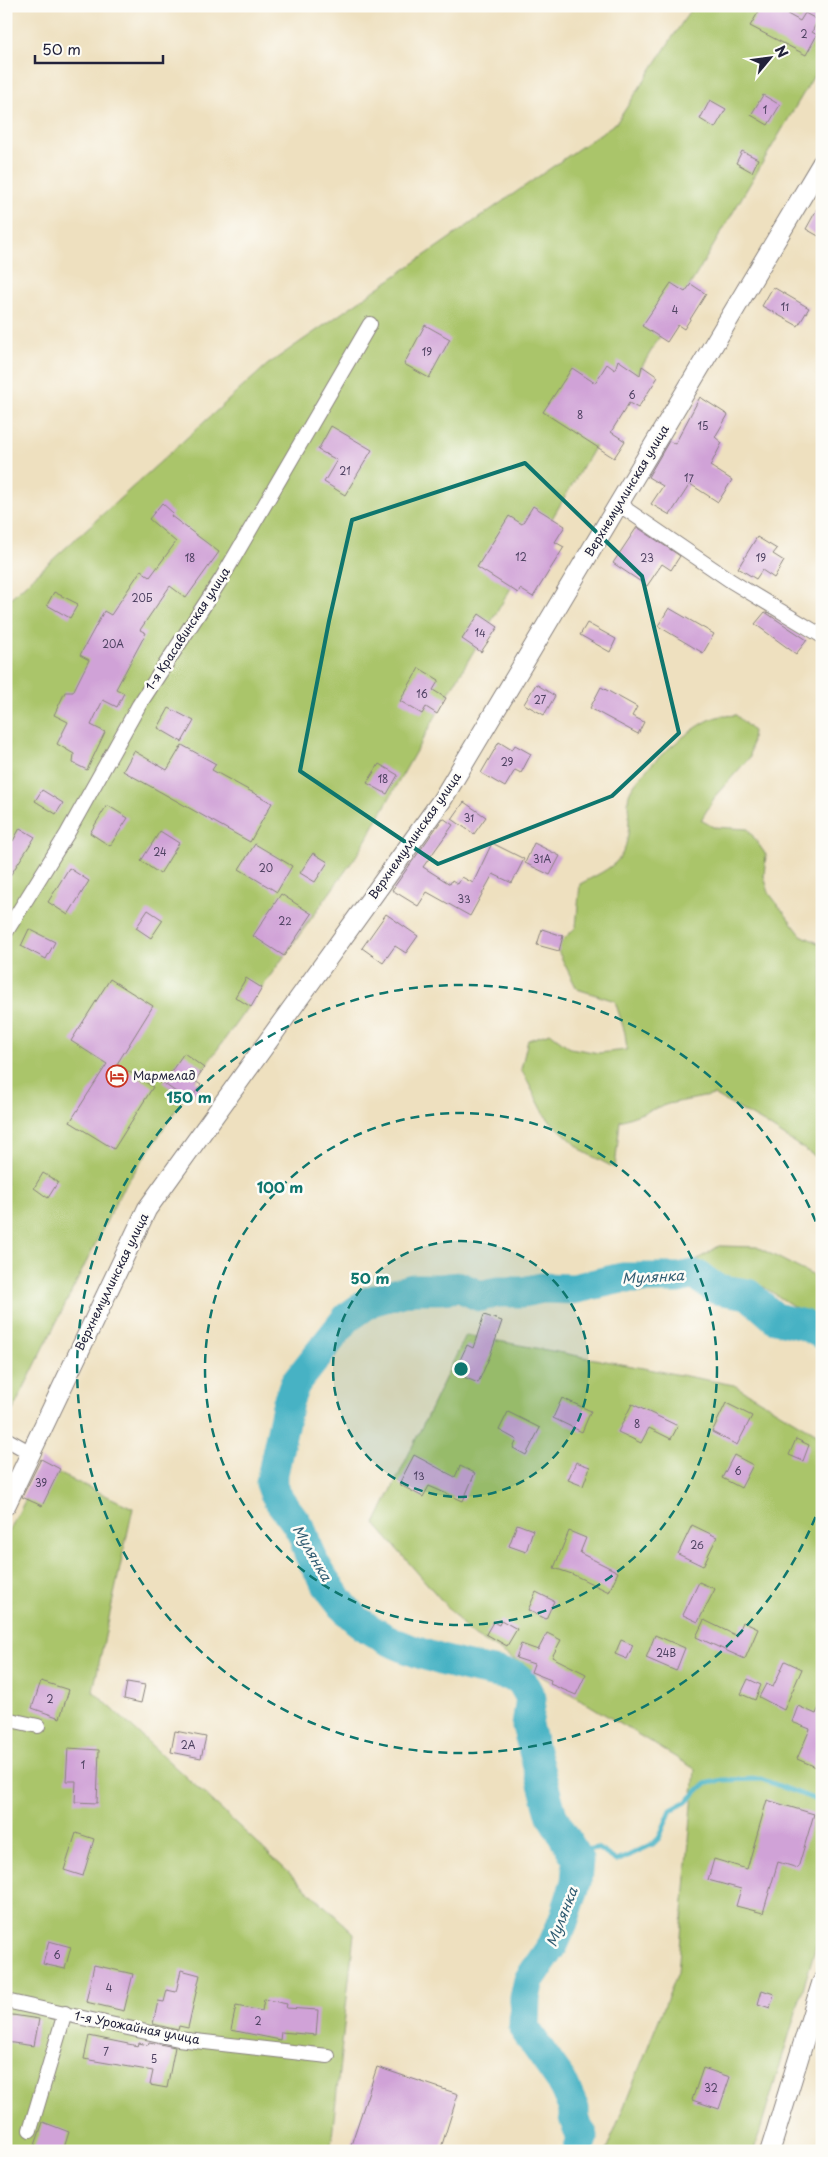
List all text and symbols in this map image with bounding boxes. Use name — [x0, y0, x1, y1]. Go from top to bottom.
house number: 2 — [800, 26, 808, 41]
scale bar — [35, 32, 162, 64]
north arrow — [746, 32, 796, 82]
text: 50 m — [42, 37, 81, 60]
text: N — [770, 42, 794, 61]
house number: 1 — [763, 102, 767, 117]
house number: 11 — [781, 299, 789, 314]
house number: 4 — [672, 302, 679, 317]
house number: 19 — [422, 344, 432, 359]
house number: 6 — [628, 387, 636, 402]
house number: 8 — [577, 407, 583, 422]
house number: 15 — [698, 418, 708, 433]
street label: Верхнемуллинская улица — [580, 421, 673, 560]
house number: 21 — [339, 463, 351, 478]
house number: 17 — [684, 470, 695, 485]
house number: 12 — [515, 549, 527, 564]
house number: 18 — [185, 550, 195, 565]
house number: 23 — [640, 550, 654, 565]
house number: 19 — [756, 550, 766, 565]
street label: 1-я Красавинская улица — [140, 563, 234, 694]
house number: 20Б — [132, 590, 153, 605]
house number: 14 — [474, 625, 486, 640]
house number: 20А — [102, 636, 124, 651]
house number: 16 — [416, 686, 428, 701]
house number: 27 — [534, 692, 547, 707]
house number: 29 — [501, 754, 514, 769]
street label: Верхнемуллинская улица — [363, 768, 465, 902]
house number: 18 — [378, 771, 388, 786]
house number: 31 — [464, 810, 474, 825]
house number: 24 — [153, 844, 167, 859]
house number: 31А — [533, 851, 551, 866]
house number: 20 — [259, 860, 273, 875]
house number: 33 — [457, 891, 471, 906]
house number: 22 — [278, 913, 292, 928]
hotel icon: Мармелад — [105, 1064, 129, 1088]
place label: Мармелад — [133, 1066, 195, 1084]
text: 150 m — [166, 1085, 212, 1108]
text: 100 m — [257, 1175, 303, 1198]
street label: Верхнемуллинская улица — [70, 1209, 153, 1353]
water label: Мулянка — [622, 1264, 686, 1289]
text: 50 m — [351, 1266, 389, 1289]
centre of rings — [452, 1360, 470, 1378]
house number: 8 — [634, 1416, 640, 1431]
house number: 6 — [734, 1463, 742, 1478]
house number: 13 — [413, 1468, 425, 1483]
house number: 39 — [35, 1475, 47, 1490]
water label: Мулянка — [288, 1521, 338, 1586]
house number: 26 — [690, 1537, 704, 1552]
house number: 24В — [656, 1645, 676, 1660]
house number: 2 — [46, 1691, 54, 1706]
house number: 2А — [181, 1737, 196, 1752]
house number: 1 — [81, 1757, 85, 1772]
water label: Мулянка — [541, 1883, 583, 1949]
house number: 6 — [53, 1947, 61, 1962]
house number: 4 — [106, 1980, 113, 1995]
street label: 1-я Урожайная улица — [73, 2006, 202, 2048]
house number: 2 — [254, 2013, 262, 2028]
house number: 7 — [103, 2044, 109, 2059]
house number: 5 — [151, 2051, 157, 2066]
house number: 32 — [704, 2080, 718, 2095]

